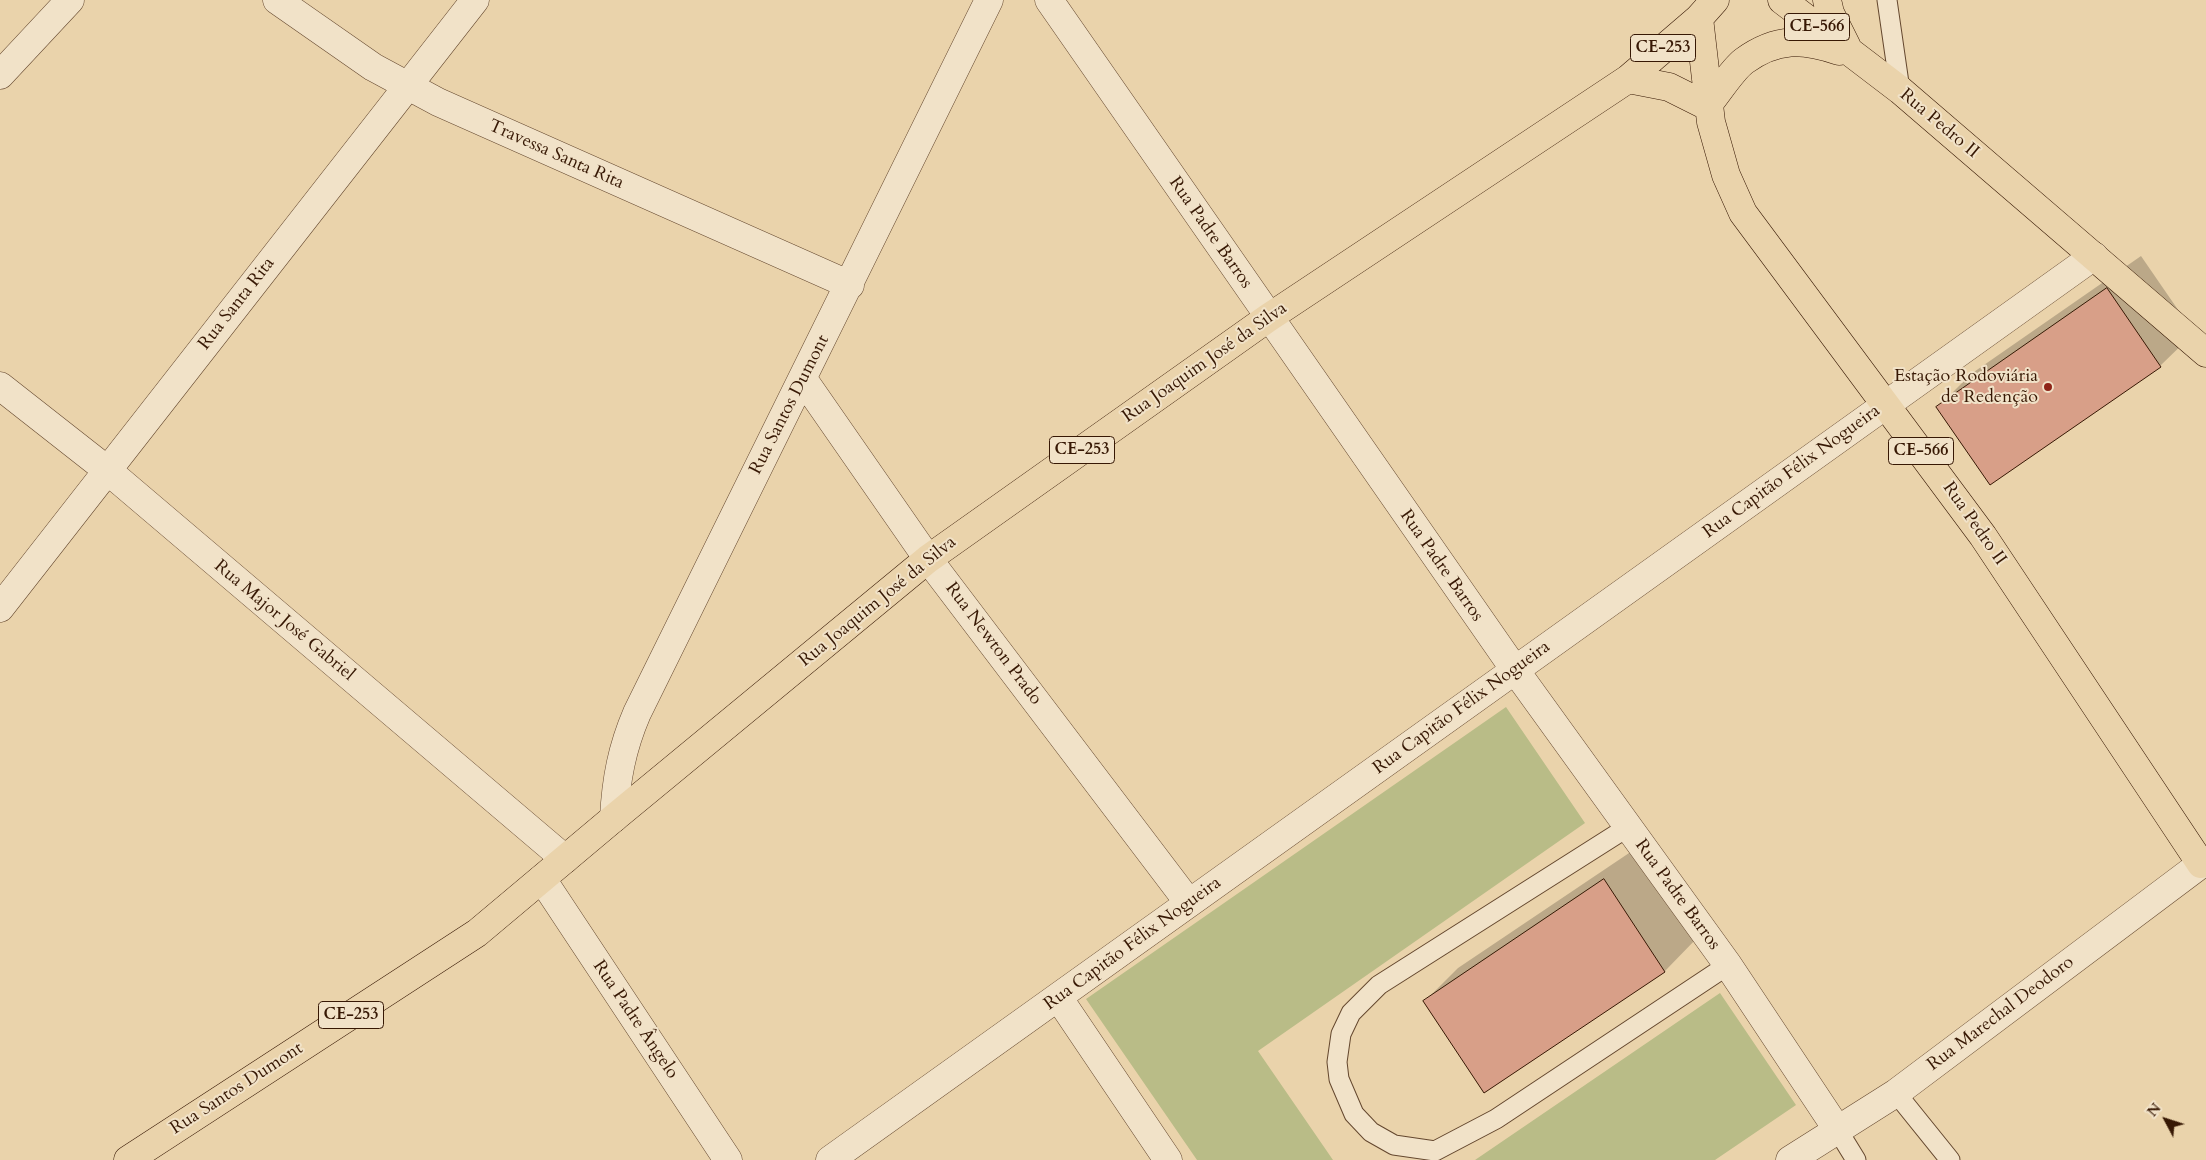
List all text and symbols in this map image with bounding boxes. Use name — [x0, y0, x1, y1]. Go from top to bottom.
road number: CE-566 — [1784, 14, 1850, 41]
road number: CE-253 — [1630, 34, 1696, 62]
street label: Rua Pedro II — [1895, 85, 1983, 163]
street label: Travessa Santa Rita — [485, 115, 627, 195]
street label: Rua Padre Barros — [1163, 173, 1257, 293]
street label: Rua Santa Rita — [194, 254, 280, 354]
street label: Rua Joaquim José da Silva — [1119, 298, 1291, 428]
street label: Rua Santos Dumont — [746, 332, 834, 478]
place label: Estação Rodoviária de Redenção — [1894, 366, 2038, 408]
marker: Estação Rodoviária de Redenção — [2042, 381, 2054, 393]
street label: Rua Capitão Félix Nogueira — [1699, 400, 1885, 544]
road number: CE-253 — [1050, 436, 1114, 464]
road number: CE-566 — [1888, 438, 1954, 464]
street label: Rua Pedro II — [1937, 478, 2011, 570]
street label: Rua Padre Barros — [1394, 506, 1488, 626]
street label: Rua Joaquim José da Silva — [795, 532, 961, 672]
street label: Rua Major José Gabriel — [209, 556, 359, 686]
street label: Rua Newton Prado — [940, 579, 1046, 709]
street label: Rua Capitão Félix Nogueira — [1369, 636, 1555, 780]
street label: Rua Padre Barros — [1630, 835, 1724, 955]
street label: Rua Capitão Félix Nogueira — [1040, 872, 1226, 1016]
street label: Rua Marechal Deodoro — [1923, 952, 2079, 1076]
street label: Rua Padre Ângelo — [587, 957, 683, 1083]
road number: CE-253 — [318, 1002, 384, 1028]
street label: Rua Santos Dumont — [167, 1038, 307, 1140]
north arrow — [2141, 1095, 2191, 1145]
text: N — [2143, 1099, 2165, 1121]

